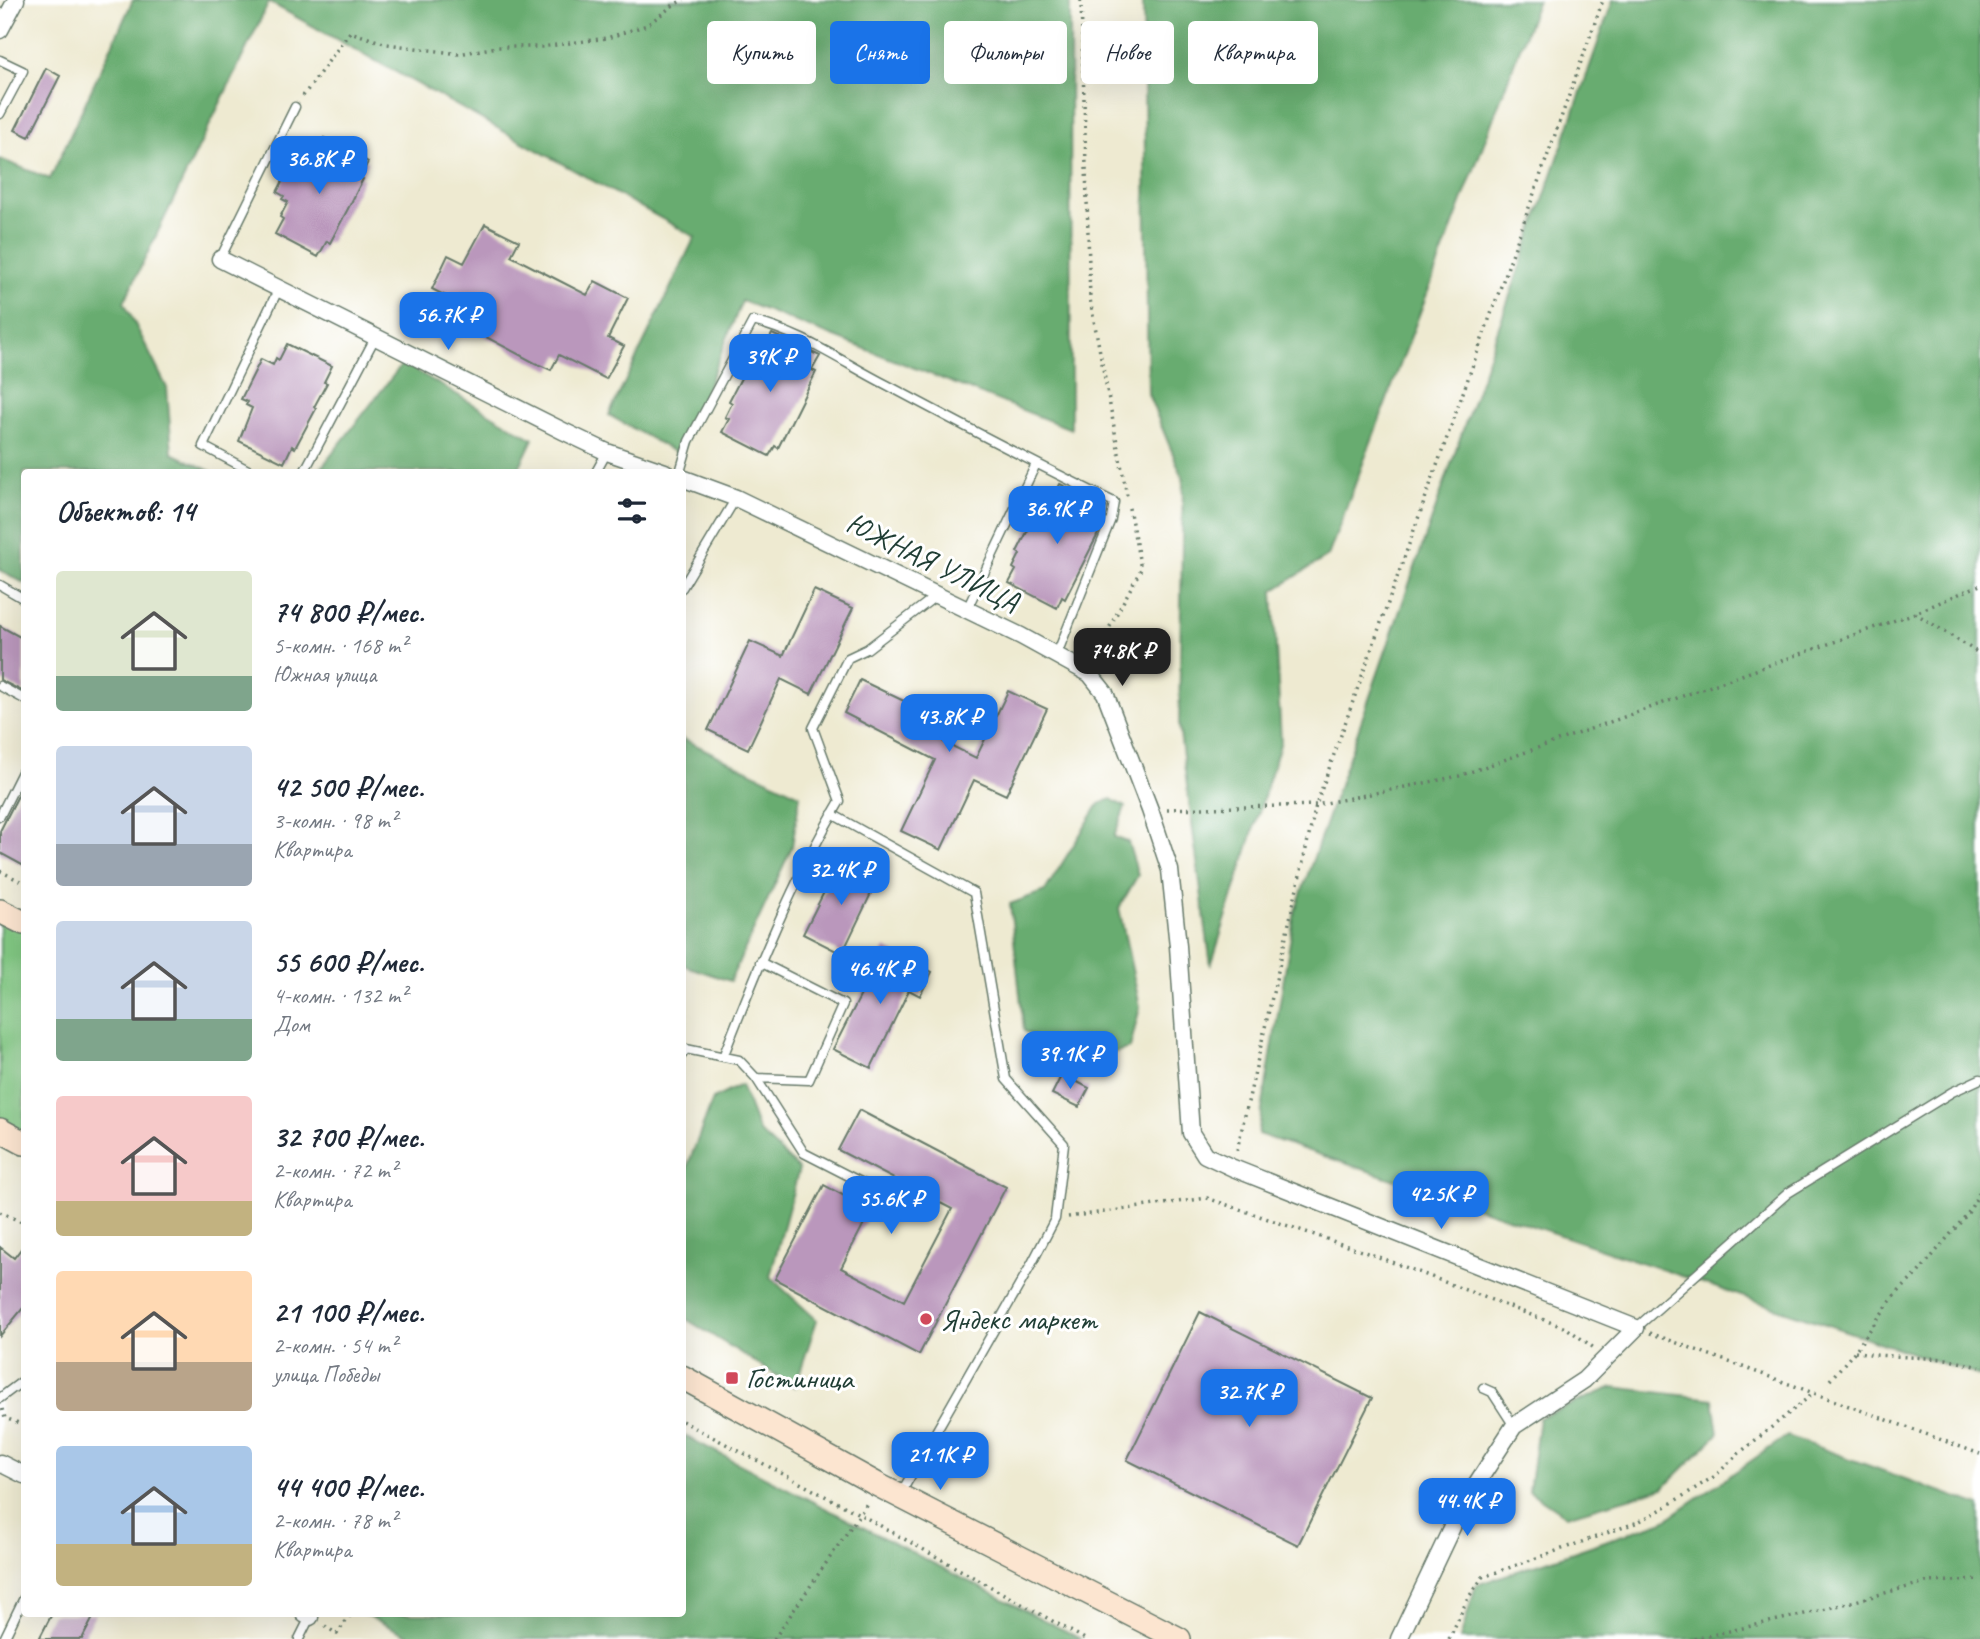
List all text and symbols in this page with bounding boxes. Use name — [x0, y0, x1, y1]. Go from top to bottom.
chip: Купить — [707, 21, 816, 84]
chip: Снять — [830, 21, 930, 84]
chip: Фильтры — [944, 21, 1067, 84]
chip: Новое — [1081, 21, 1174, 84]
chip: Квартира — [1188, 21, 1318, 84]
pin: 36.8K ₽ — [254, 136, 384, 196]
text: 36.8K ₽ — [286, 144, 352, 173]
pin: 56.7K ₽ — [383, 292, 513, 352]
text: 56.7K ₽ — [416, 300, 480, 329]
pin: 39K ₽ — [721, 334, 819, 394]
text: 39K ₽ — [745, 342, 795, 371]
pin: 36.9K ₽ — [992, 486, 1122, 546]
text: Объектов: 14 — [56, 492, 195, 530]
icon: filters — [613, 492, 651, 530]
text: 36.9K ₽ — [1025, 494, 1089, 523]
street label: ЮЖНАЯ УЛИЦА — [840, 504, 1027, 621]
text: 74 800 ₽/мес. — [273, 593, 424, 631]
icon: home — [112, 599, 196, 683]
pin: 74.8K ₽ — [1057, 628, 1187, 688]
text: 5-комн. · 168 m² — [273, 631, 407, 660]
text: 74.8K ₽ — [1090, 636, 1154, 665]
text: Южная улица — [273, 660, 376, 689]
pin: 43.8K ₽ — [884, 694, 1014, 754]
text: 43.8K ₽ — [917, 702, 981, 731]
text: 42 500 ₽/мес. — [273, 768, 424, 806]
icon: home — [112, 774, 196, 858]
text: 3-комн. · 98 m² — [273, 806, 397, 835]
text: Квартира — [273, 835, 351, 864]
pin: 32.4K ₽ — [776, 848, 906, 907]
text: 32.4K ₽ — [809, 855, 873, 884]
text: 55 600 ₽/мес. — [273, 943, 424, 981]
pin: 46.4K ₽ — [815, 946, 945, 1006]
icon: home — [112, 949, 196, 1033]
text: 46.4K ₽ — [847, 954, 913, 983]
text: 4-комн. · 132 m² — [273, 981, 407, 1010]
text: Дом — [273, 1010, 310, 1039]
pin: 39.1K ₽ — [1005, 1032, 1135, 1091]
text: 39.1K ₽ — [1038, 1039, 1102, 1068]
text: 32 700 ₽/мес. — [273, 1118, 424, 1156]
icon: home — [112, 1124, 196, 1208]
text: 2-комн. · 72 m² — [273, 1156, 397, 1185]
pin: 42.5K ₽ — [1376, 1172, 1506, 1231]
pin: 55.6K ₽ — [826, 1176, 956, 1236]
text: 42.5K ₽ — [1409, 1179, 1473, 1208]
text: 55.6K ₽ — [859, 1184, 923, 1213]
text: Квартира — [273, 1185, 351, 1214]
text: 21 100 ₽/мес. — [273, 1293, 424, 1331]
icon: home — [112, 1299, 196, 1383]
place label: Яндекс маркет — [940, 1300, 1099, 1338]
marker: Яндекс маркет — [918, 1311, 934, 1327]
text: 2-комн. · 54 m² — [273, 1331, 397, 1360]
place label: Гостиница — [746, 1359, 855, 1397]
text: улица Победы — [273, 1360, 379, 1389]
marker: Гостиница — [724, 1370, 740, 1386]
pin: 32.7K ₽ — [1184, 1370, 1314, 1429]
text: 32.7K ₽ — [1217, 1377, 1281, 1406]
pin: 21.1K ₽ — [875, 1432, 1005, 1492]
text: 21.1K ₽ — [908, 1440, 972, 1469]
text: 44 400 ₽/мес. — [273, 1468, 424, 1506]
icon: home — [112, 1474, 196, 1558]
pin: 44.4K ₽ — [1402, 1478, 1532, 1538]
text: 44.4K ₽ — [1435, 1486, 1499, 1515]
text: 2-комн. · 78 m² — [273, 1506, 397, 1535]
text: Квартира — [273, 1535, 351, 1564]

